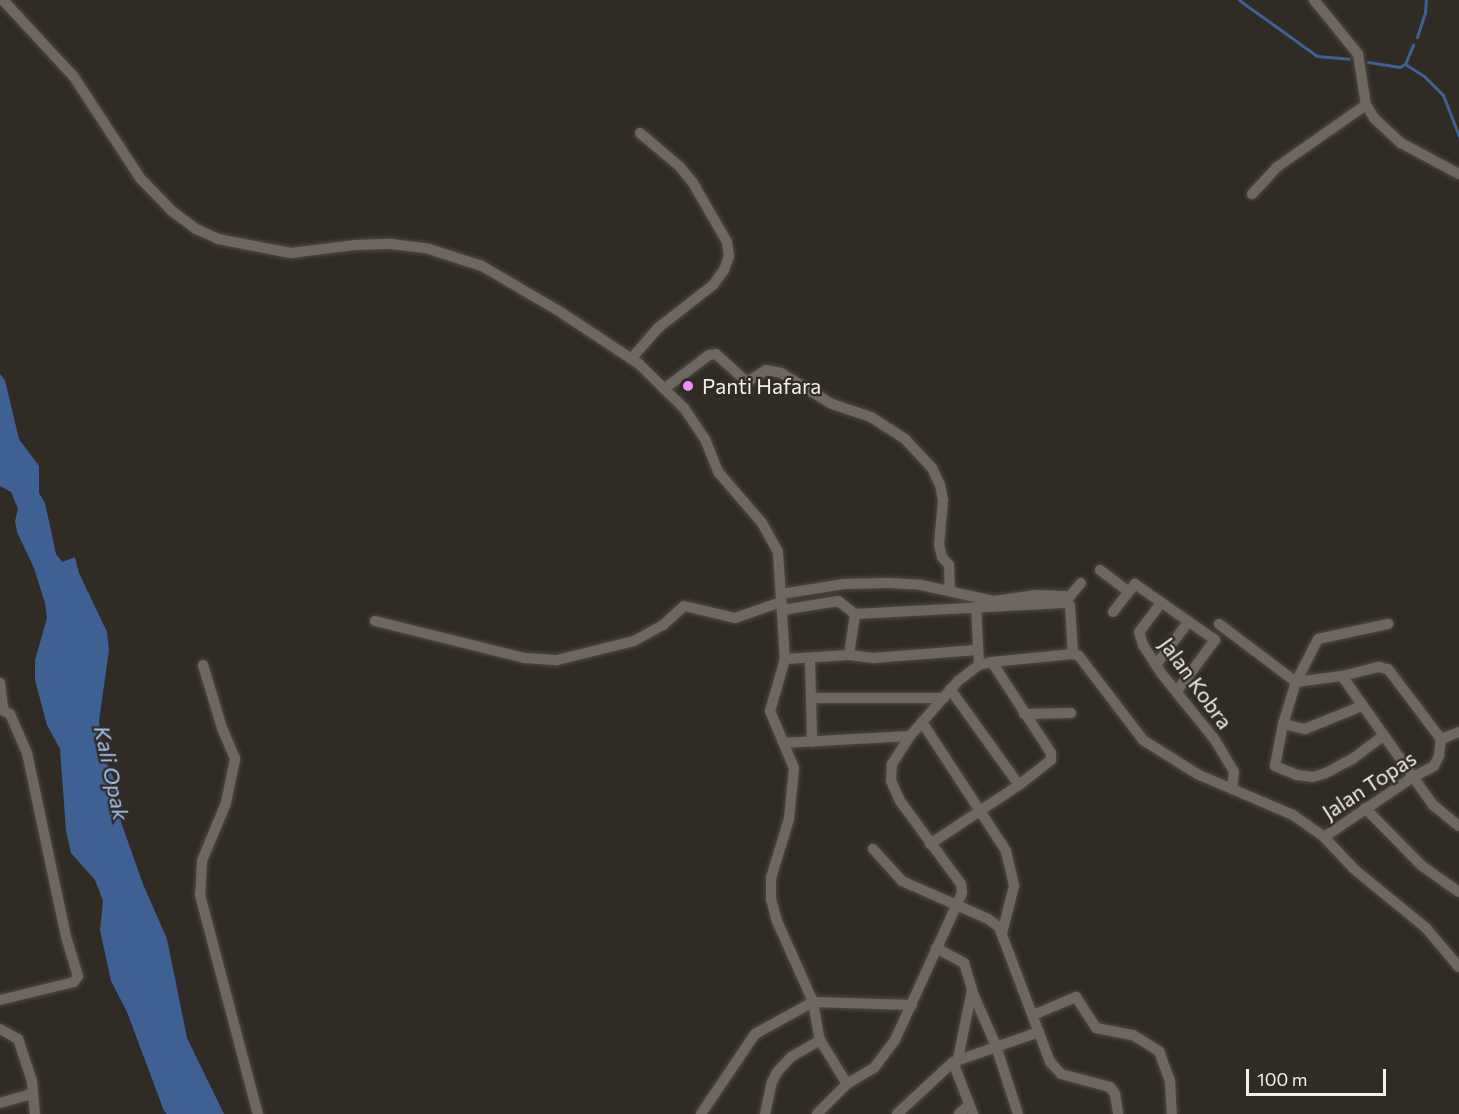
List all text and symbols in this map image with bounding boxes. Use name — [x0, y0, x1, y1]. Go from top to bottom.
place label: Panti Hafara — [702, 373, 821, 399]
marker: Panti Hafara — [679, 377, 697, 395]
street label: Jalan Kobra — [1154, 632, 1238, 734]
water label: Kali Opak — [89, 723, 135, 823]
street label: Jalan Topas — [1317, 745, 1421, 825]
scale bar — [1249, 1057, 1388, 1095]
text: 100 m — [1257, 1068, 1307, 1090]

